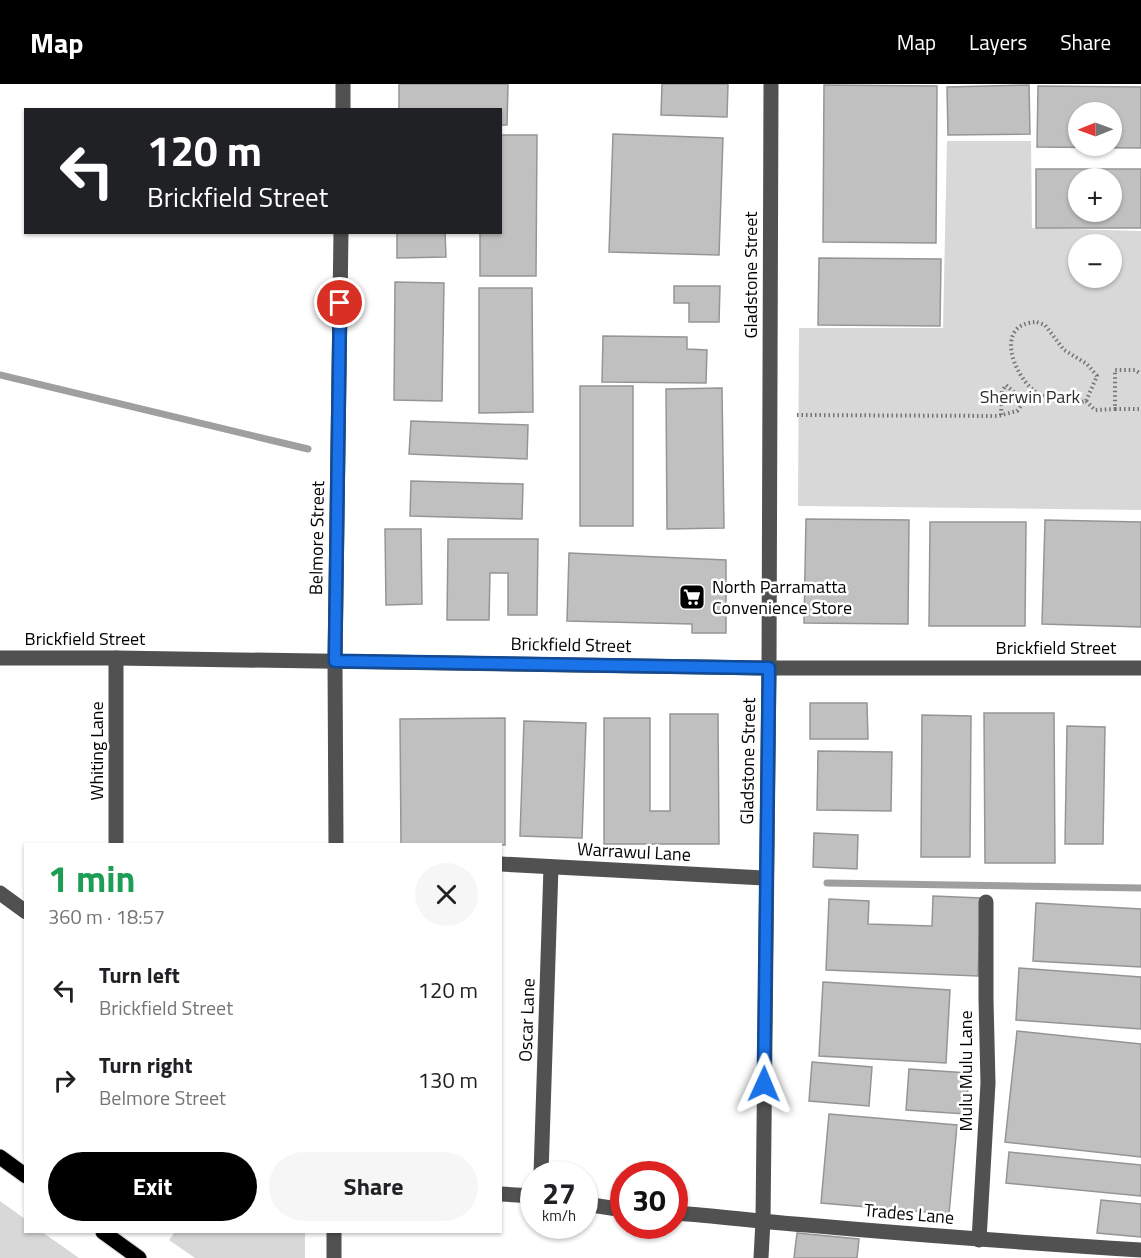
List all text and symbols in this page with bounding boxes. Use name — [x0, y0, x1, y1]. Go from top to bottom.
text: Map — [30, 21, 84, 64]
text: Map — [897, 26, 936, 58]
text: Layers — [969, 26, 1027, 58]
text: Share — [1060, 26, 1111, 58]
north arrow — [1068, 102, 1122, 156]
map controls — [1068, 102, 1122, 288]
text: 120 m — [147, 118, 262, 182]
icon: left — [48, 132, 126, 210]
button: + — [1068, 168, 1122, 222]
text: Brickfield Street — [147, 176, 328, 217]
street label: Gladstone Street — [737, 211, 764, 339]
button: − — [1068, 234, 1122, 288]
pin — [314, 277, 365, 328]
icon: arrive — [323, 286, 356, 319]
park label: Sherwin Park — [980, 383, 1081, 410]
street label: Belmore Street — [302, 480, 331, 595]
place label: North Parramatta Convenience Store — [712, 573, 852, 621]
supermarket icon: North Parramatta Convenience Store — [677, 582, 707, 612]
street label: Brickfield Street — [25, 625, 146, 652]
street label: Brickfield Street — [510, 630, 632, 659]
street label: Brickfield Street — [996, 634, 1117, 661]
street label: Gladstone Street — [733, 697, 762, 825]
street label: Whiting Lane — [83, 701, 110, 801]
street label: Warrawul Lane — [576, 835, 692, 868]
text: 1 min — [48, 851, 135, 906]
button: close — [415, 863, 478, 926]
text: 360 m · 18:57 — [48, 901, 165, 932]
text: Turn left — [99, 958, 180, 992]
text: 120 m — [418, 973, 478, 1007]
icon: left — [48, 974, 81, 1007]
street label: Oscar Lane — [512, 978, 541, 1062]
text: Brickfield Street — [99, 992, 233, 1023]
street label: Mulu Mulu Lane — [952, 1010, 979, 1132]
text: Turn right — [99, 1048, 193, 1082]
position arrow — [732, 1052, 796, 1116]
text: 130 m — [418, 1063, 478, 1097]
icon: right — [48, 1064, 81, 1097]
text: Belmore Street — [99, 1082, 226, 1113]
button: Exit — [48, 1152, 257, 1221]
button: Share — [269, 1152, 478, 1221]
speed limit sign: 30 — [610, 1161, 688, 1239]
text: 27 — [542, 1170, 576, 1216]
street label: Trades Lane — [863, 1196, 955, 1231]
text: km/h — [542, 1204, 576, 1227]

